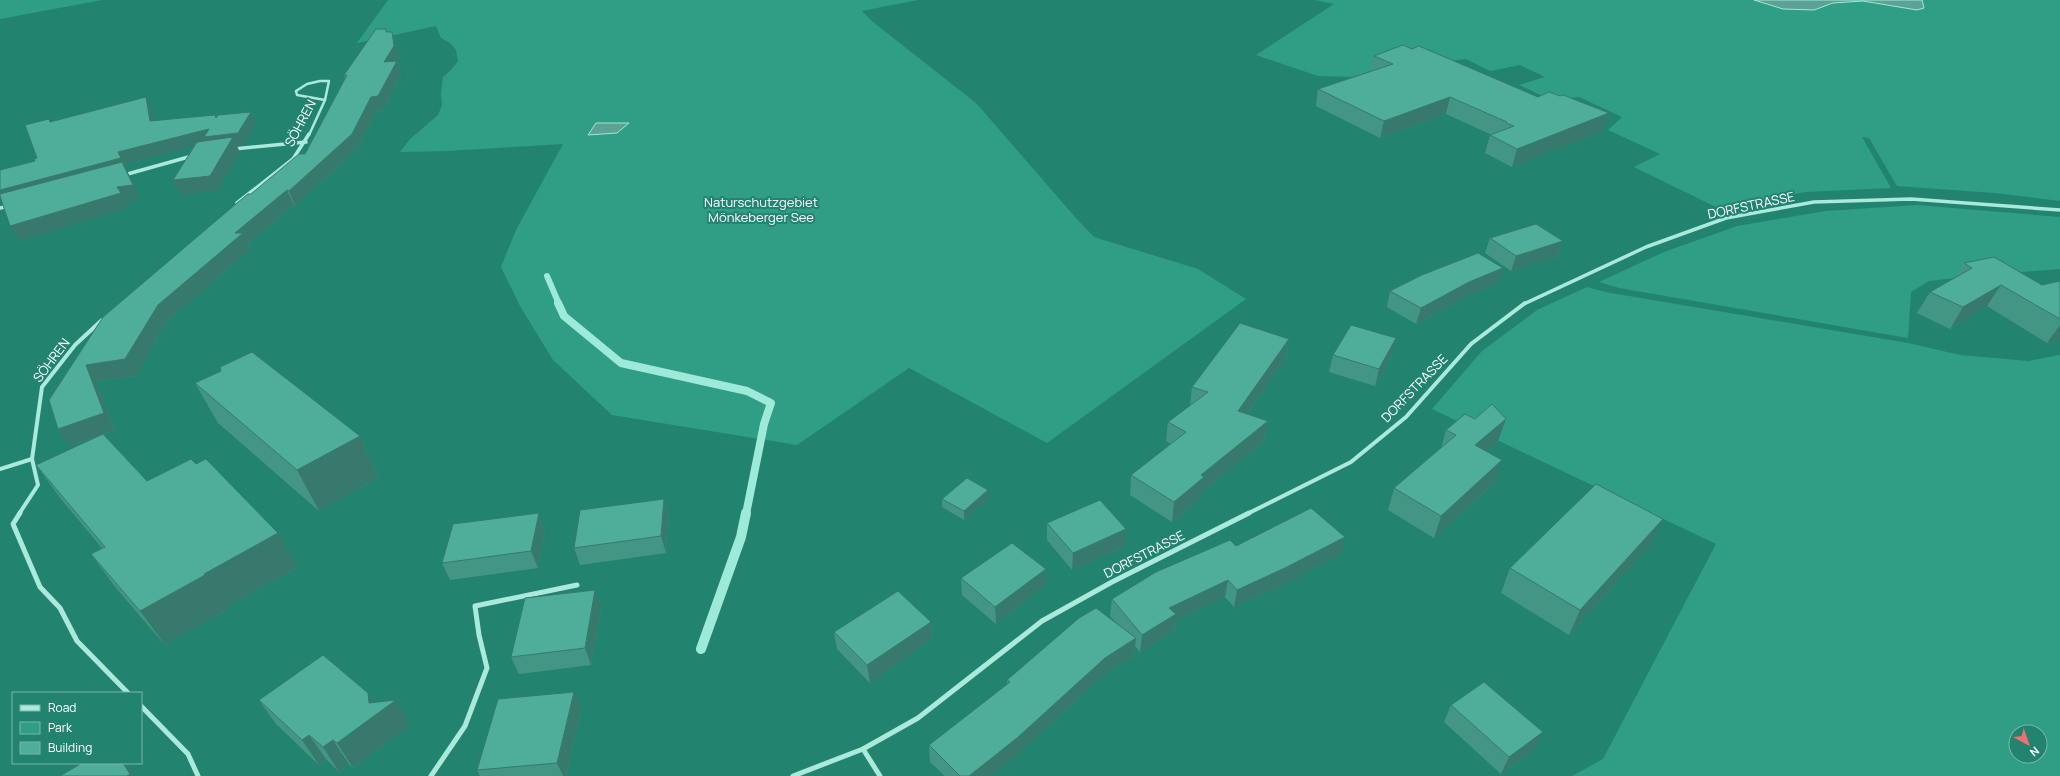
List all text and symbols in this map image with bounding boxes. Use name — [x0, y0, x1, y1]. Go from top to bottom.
street label: SÖHREN — [280, 96, 320, 150]
street label: DORFSTRASSE — [1706, 187, 1796, 223]
park label: Naturschutzgebiet Mönkeberger See — [704, 193, 818, 226]
street label: SÖHREN — [29, 334, 73, 386]
street label: DORFSTRASSE — [1377, 350, 1451, 426]
street label: DORFSTRASSE — [1101, 526, 1187, 582]
legend — [12, 692, 142, 764]
text: Road — [48, 699, 76, 716]
text: Park — [48, 719, 73, 736]
north arrow — [2008, 724, 2048, 764]
text: Building — [48, 739, 92, 756]
text: N — [2027, 744, 2043, 760]

